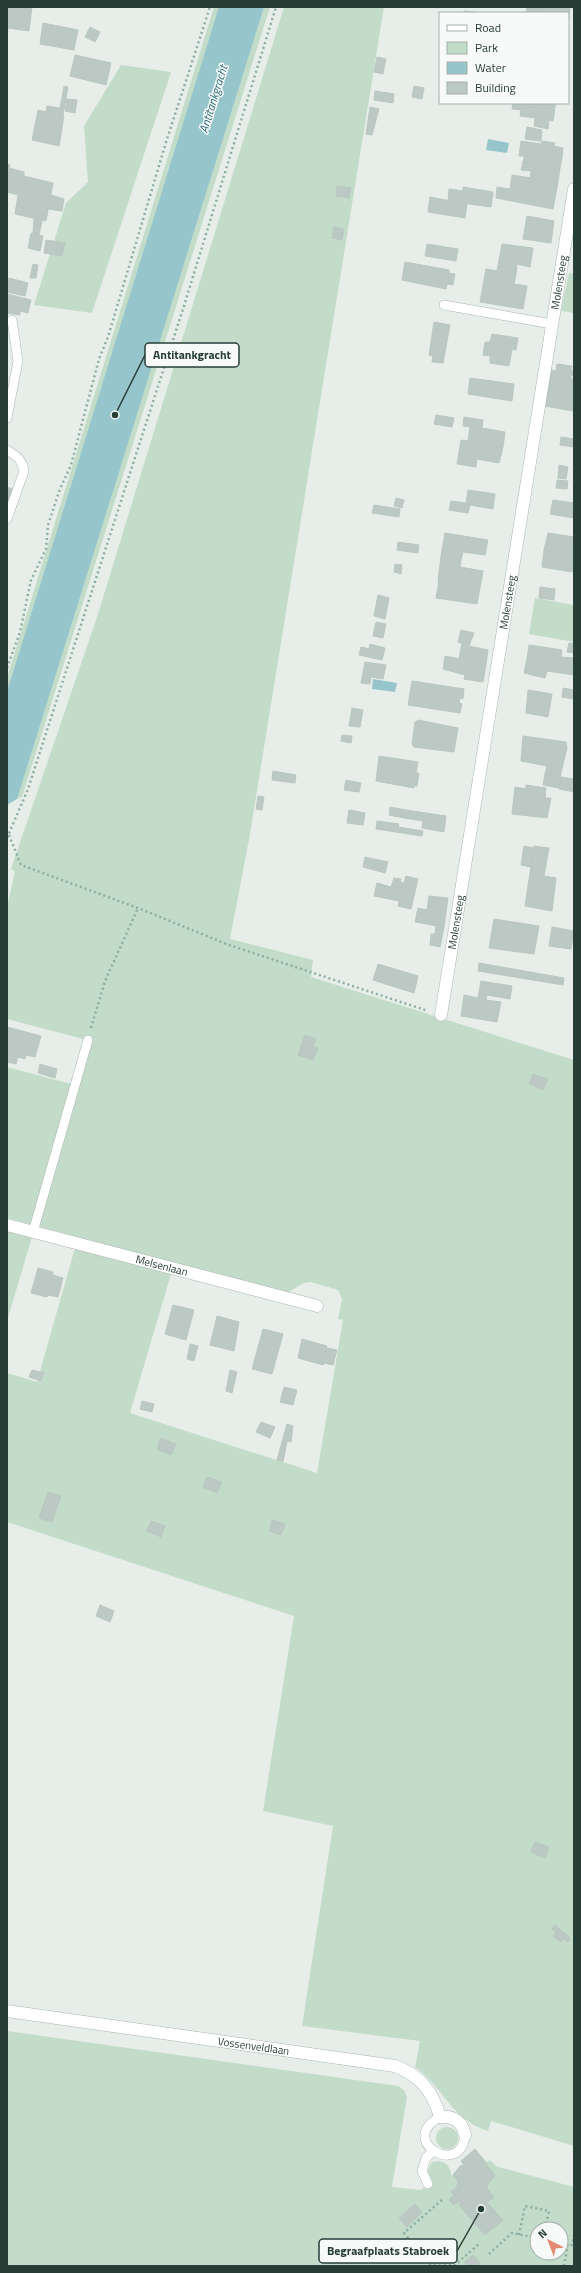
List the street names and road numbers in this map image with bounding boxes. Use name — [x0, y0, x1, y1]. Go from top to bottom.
street label: Molensteeg — [547, 254, 571, 311]
street label: Molensteeg — [495, 574, 520, 631]
street label: Molensteeg — [444, 894, 468, 951]
street label: Melsenlaan — [134, 1251, 190, 1280]
street label: Vossenveldlaan — [217, 2033, 290, 2059]

